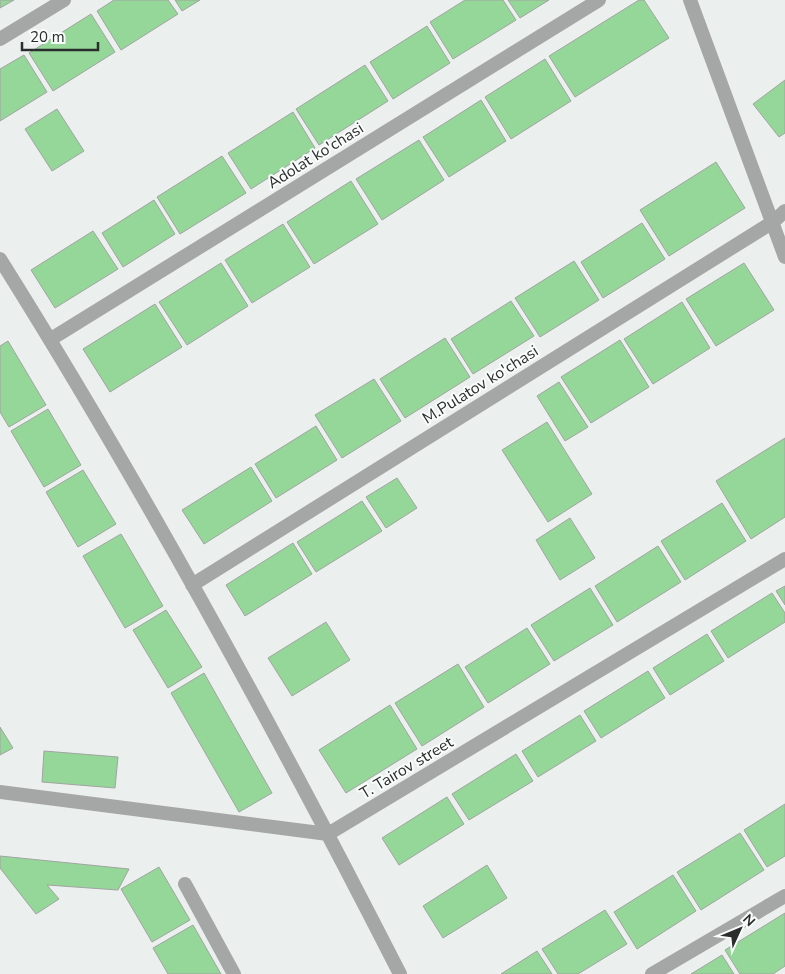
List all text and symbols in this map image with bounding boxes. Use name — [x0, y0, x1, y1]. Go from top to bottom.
scale bar — [22, 20, 99, 52]
text: 20 m — [30, 27, 65, 47]
street label: Adolat ko'chasi — [263, 118, 368, 194]
street label: M.Pulatov ko'chasi — [418, 340, 543, 429]
street label: T. Tairov street — [356, 731, 458, 804]
north arrow — [715, 904, 765, 954]
text: N — [739, 910, 759, 931]

